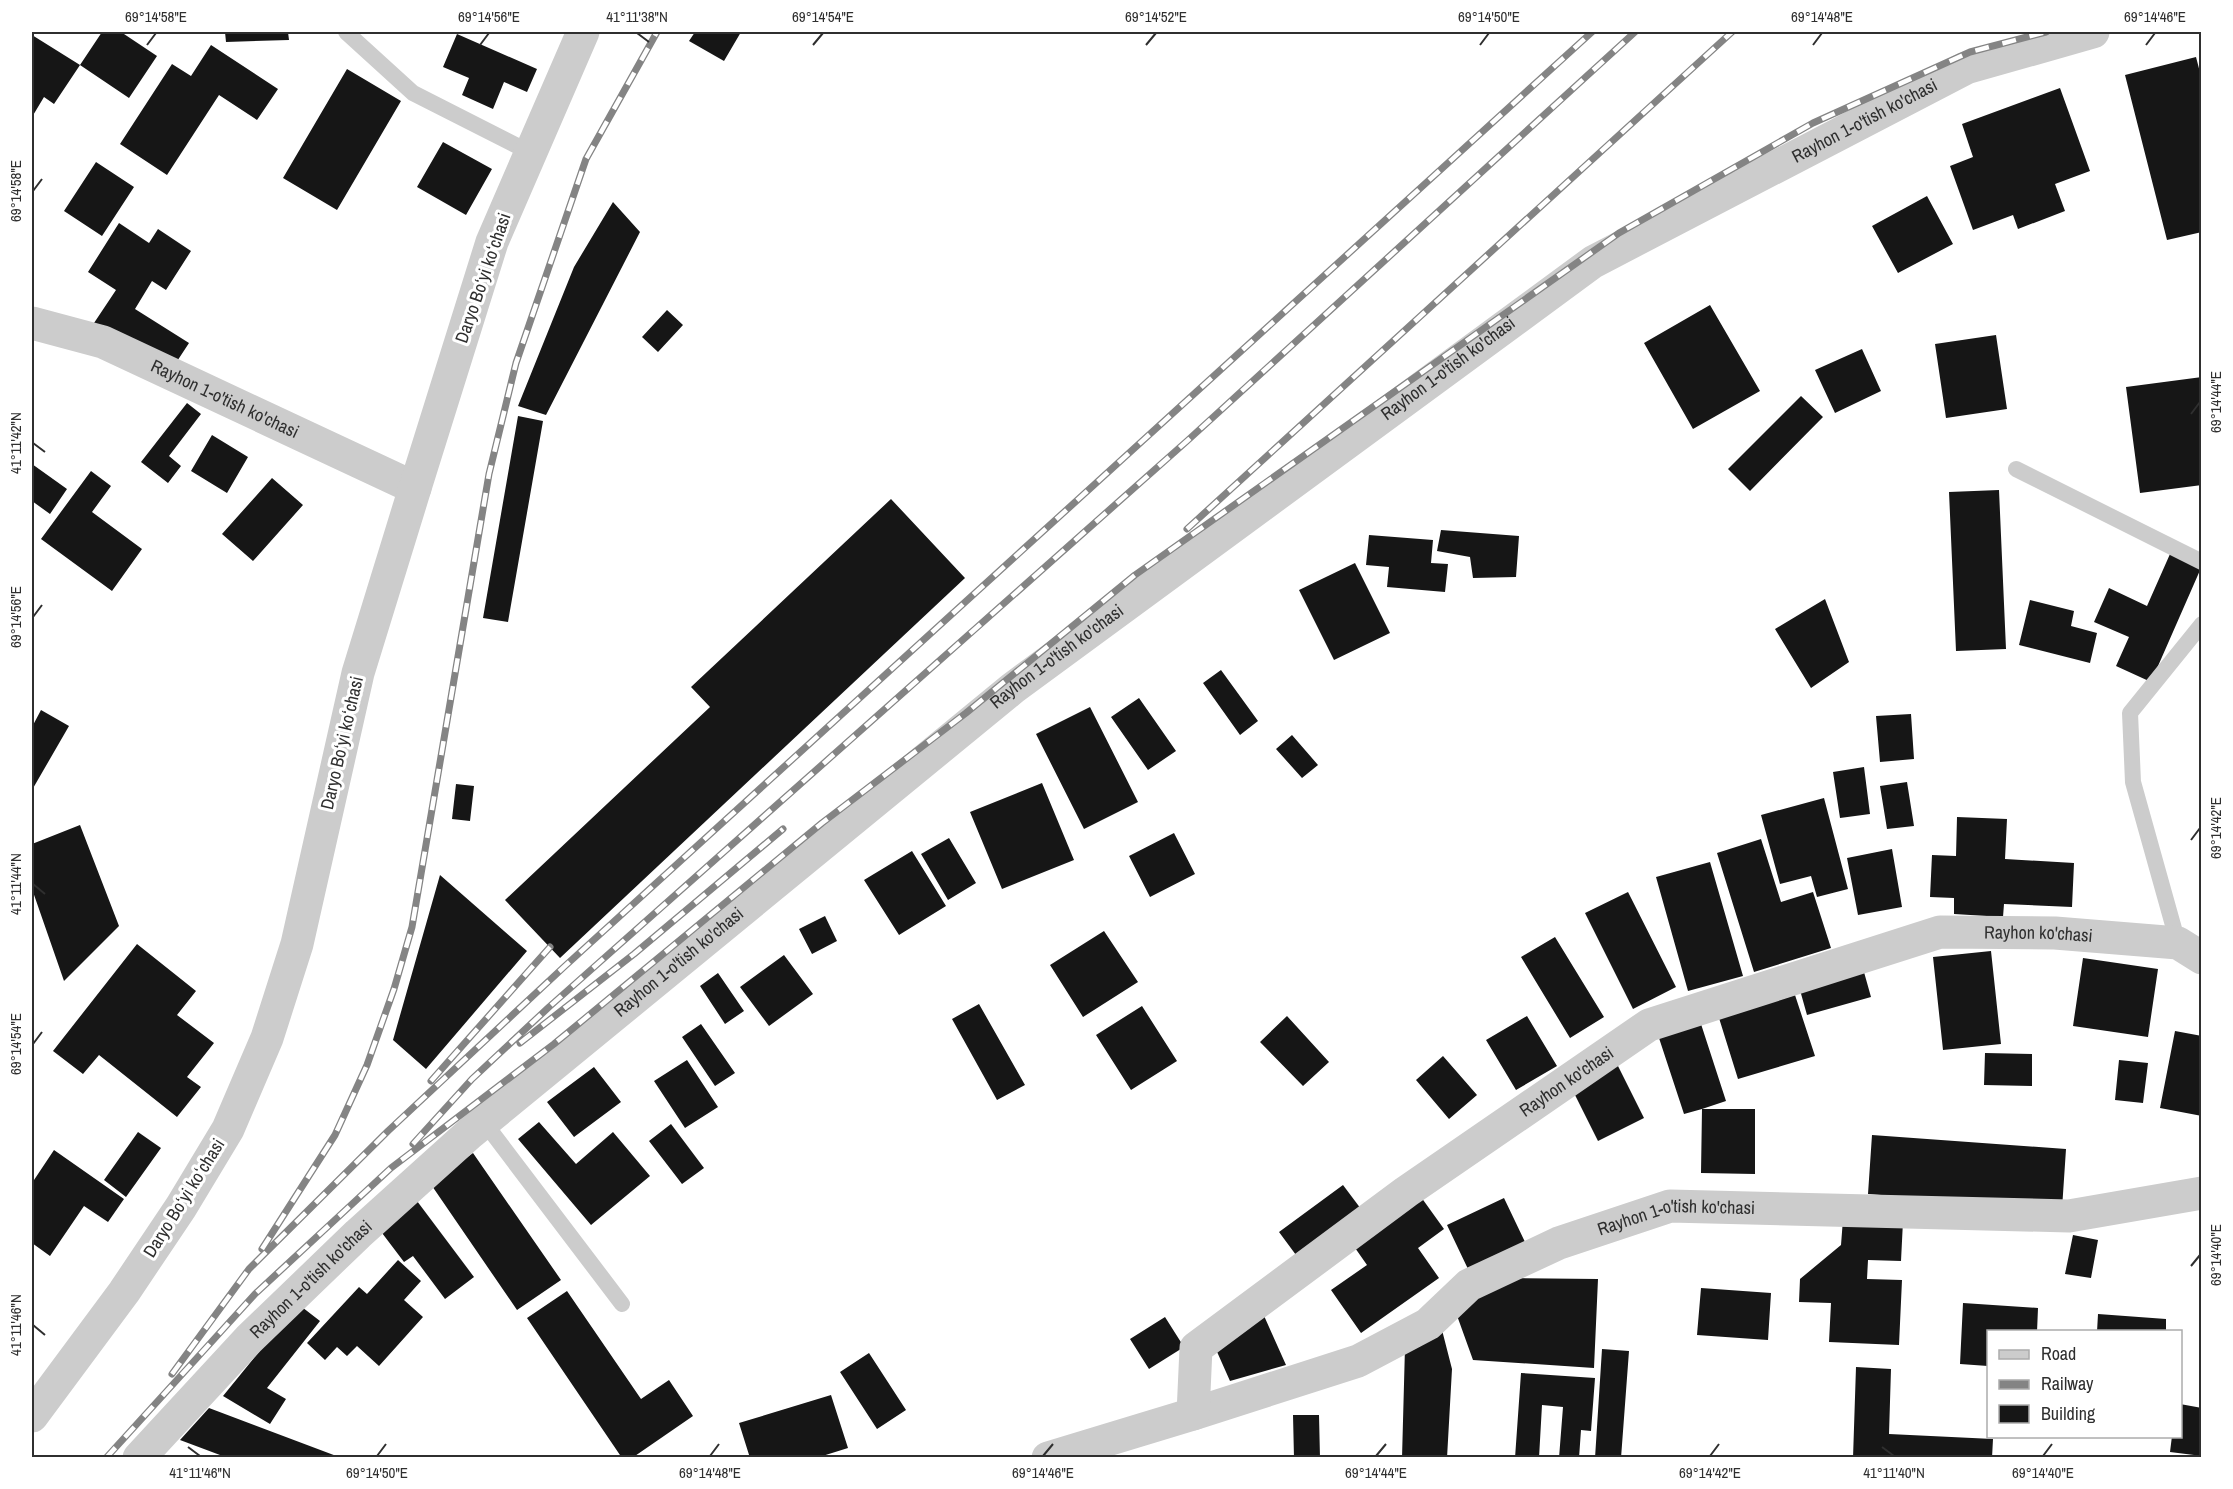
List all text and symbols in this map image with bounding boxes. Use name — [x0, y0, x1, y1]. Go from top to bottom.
text: 69°14'58"E — [125, 6, 187, 27]
text: 69°14'56"E — [458, 6, 520, 27]
text: 41°11'38"N — [606, 6, 668, 27]
text: 69°14'54"E — [792, 6, 854, 27]
text: 69°14'52"E — [1125, 6, 1187, 27]
text: 69°14'50"E — [1458, 6, 1520, 27]
text: 69°14'48"E — [1791, 6, 1853, 27]
text: 69°14'46"E — [2124, 6, 2186, 27]
street label: Rayhon 1-o'tish ko'chasi — [1787, 72, 1941, 169]
text: 69°14'58"E — [5, 160, 26, 222]
street label: Daryo Boʻyi koʻchasi — [449, 209, 516, 346]
street label: Rayhon 1-o'tish ko'chasi — [1375, 310, 1520, 426]
street label: Rayhon 1-o'tish ko'chasi — [147, 353, 303, 444]
text: 69°14'44"E — [2205, 371, 2226, 433]
text: 41°11'42"N — [5, 412, 26, 474]
text: 69°14'56"E — [5, 586, 26, 648]
street label: Rayhon 1-o'tish ko'chasi — [984, 598, 1128, 714]
street label: Daryo Boʻyi koʻchasi — [314, 674, 369, 812]
text: 69°14'42"E — [2205, 797, 2226, 859]
text: 41°11'44"N — [5, 853, 26, 915]
street label: Rayhon 1-o'tish ko'chasi — [608, 901, 749, 1022]
street label: Rayhon ko'chasi — [1984, 919, 2094, 948]
text: 69°14'54"E — [5, 1013, 26, 1075]
street label: Rayhon ko'chasi — [1514, 1040, 1618, 1122]
street label: Daryo Boʻyi koʻchasi — [137, 1133, 230, 1262]
street label: Rayhon 1-o'tish ko'chasi — [1594, 1193, 1755, 1241]
street label: Rayhon 1-o'tish ko'chasi — [244, 1214, 377, 1344]
text: 69°14'40"E — [2205, 1224, 2226, 1286]
text: 41°11'46"N — [5, 1294, 26, 1356]
legend — [1987, 1330, 2182, 1438]
text: Road — [2041, 1341, 2076, 1366]
text: Railway — [2041, 1371, 2094, 1396]
text: Building — [2041, 1401, 2096, 1426]
text: 41°11'46"N — [169, 1462, 231, 1483]
text: 69°14'50"E — [346, 1462, 408, 1483]
text: 69°14'48"E — [679, 1462, 741, 1483]
text: 69°14'46"E — [1012, 1462, 1074, 1483]
text: 69°14'44"E — [1345, 1462, 1407, 1483]
text: 69°14'42"E — [1679, 1462, 1741, 1483]
text: 41°11'40"N — [1863, 1462, 1925, 1483]
text: 69°14'40"E — [2012, 1462, 2074, 1483]

